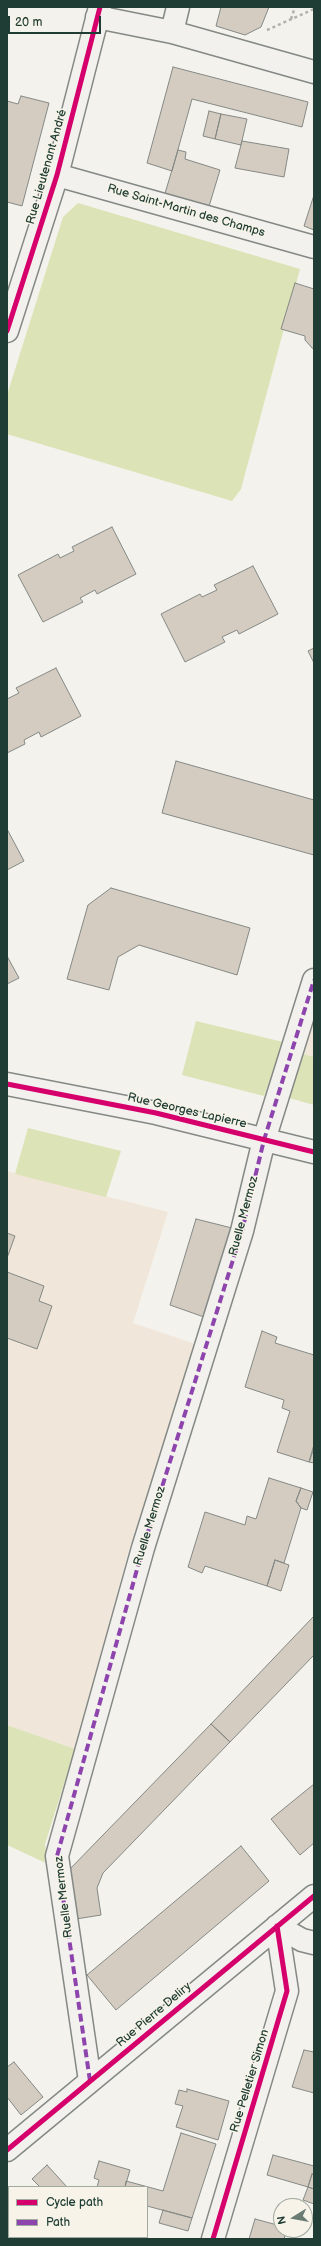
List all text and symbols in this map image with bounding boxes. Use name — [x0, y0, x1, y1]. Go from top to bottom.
scale bar — [10, 8, 103, 34]
text: 20 m — [15, 15, 42, 30]
street label: Rue Lieutenant André — [24, 108, 70, 226]
street label: Rue Saint-Martin des Champs — [106, 182, 266, 240]
street label: Rue Georges Lapierre — [126, 1090, 248, 1132]
street label: Ruelle Mermoz — [226, 1174, 262, 1258]
street label: Ruelle Mermoz — [131, 1485, 169, 1567]
street label: Ruelle Mermoz — [52, 1855, 76, 1939]
street label: Rue Pierre Deliry — [114, 1979, 194, 2051]
street label: Rue Pelletier Simon — [227, 2028, 273, 2134]
legend — [8, 2186, 148, 2238]
text: Cycle path — [46, 2195, 103, 2210]
north arrow — [273, 2198, 313, 2238]
text: Path — [46, 2215, 70, 2230]
text: N — [275, 2215, 289, 2225]

